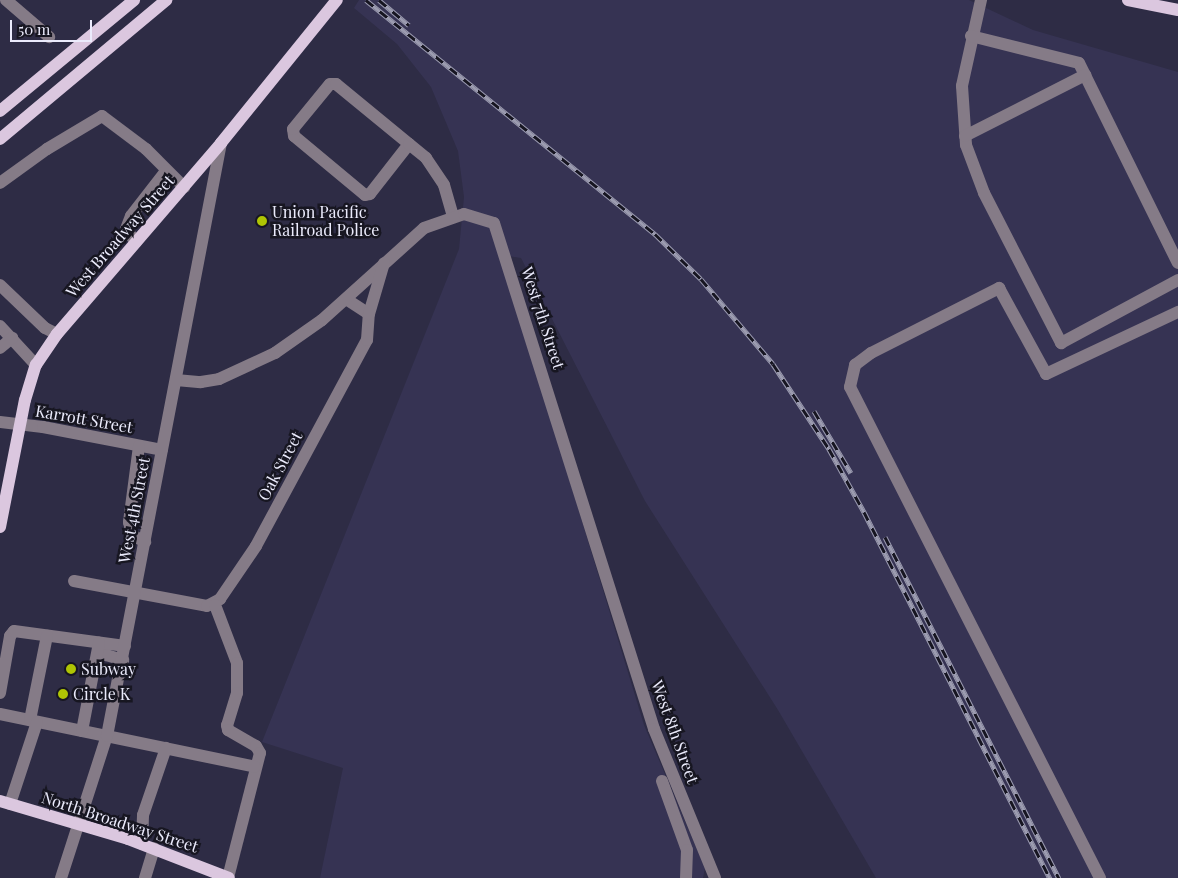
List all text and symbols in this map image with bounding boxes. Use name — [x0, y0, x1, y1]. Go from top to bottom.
scale bar — [12, 10, 95, 42]
text: 50 m — [18, 19, 50, 39]
street label: West Broadway Street — [62, 171, 178, 301]
place label: Union Pacific Railroad Police — [272, 202, 379, 240]
marker: Union Pacific Railroad Police — [256, 215, 268, 227]
street label: West 7th Street — [517, 264, 569, 372]
street label: Karrott Street — [34, 401, 134, 437]
street label: Oak Street — [254, 428, 306, 504]
street label: West 4th Street — [114, 455, 154, 565]
place label: Subway — [81, 659, 136, 679]
marker: Subway — [65, 663, 77, 675]
street label: West 8th Street — [647, 678, 703, 786]
place label: Circle K — [73, 684, 130, 704]
marker: Circle K — [57, 688, 69, 700]
street label: North Broadway Street — [39, 788, 201, 856]

